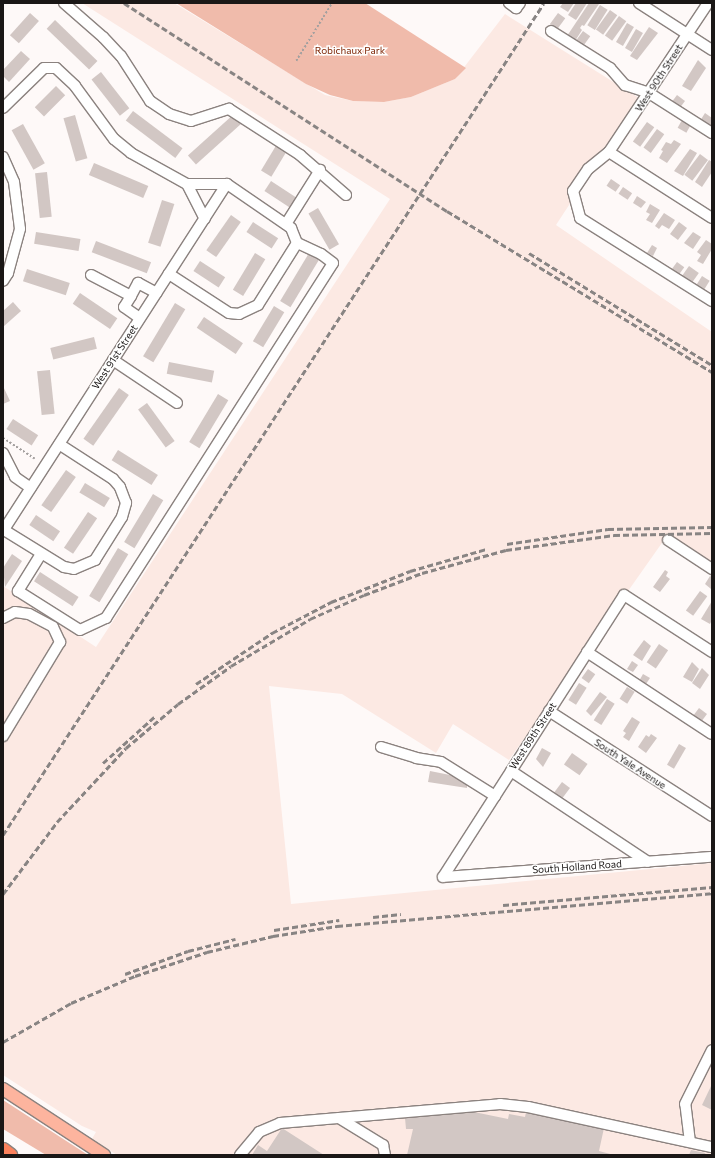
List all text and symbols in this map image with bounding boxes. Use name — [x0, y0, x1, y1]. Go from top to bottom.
street label: West 90th Street — [633, 42, 685, 114]
park label: Robichaux Park — [315, 45, 385, 57]
street label: West 91st Street — [90, 323, 140, 391]
street label: West 89th Street — [507, 700, 559, 772]
street label: South Yale Avenue — [592, 736, 668, 792]
street label: South Holland Road — [532, 858, 622, 876]

